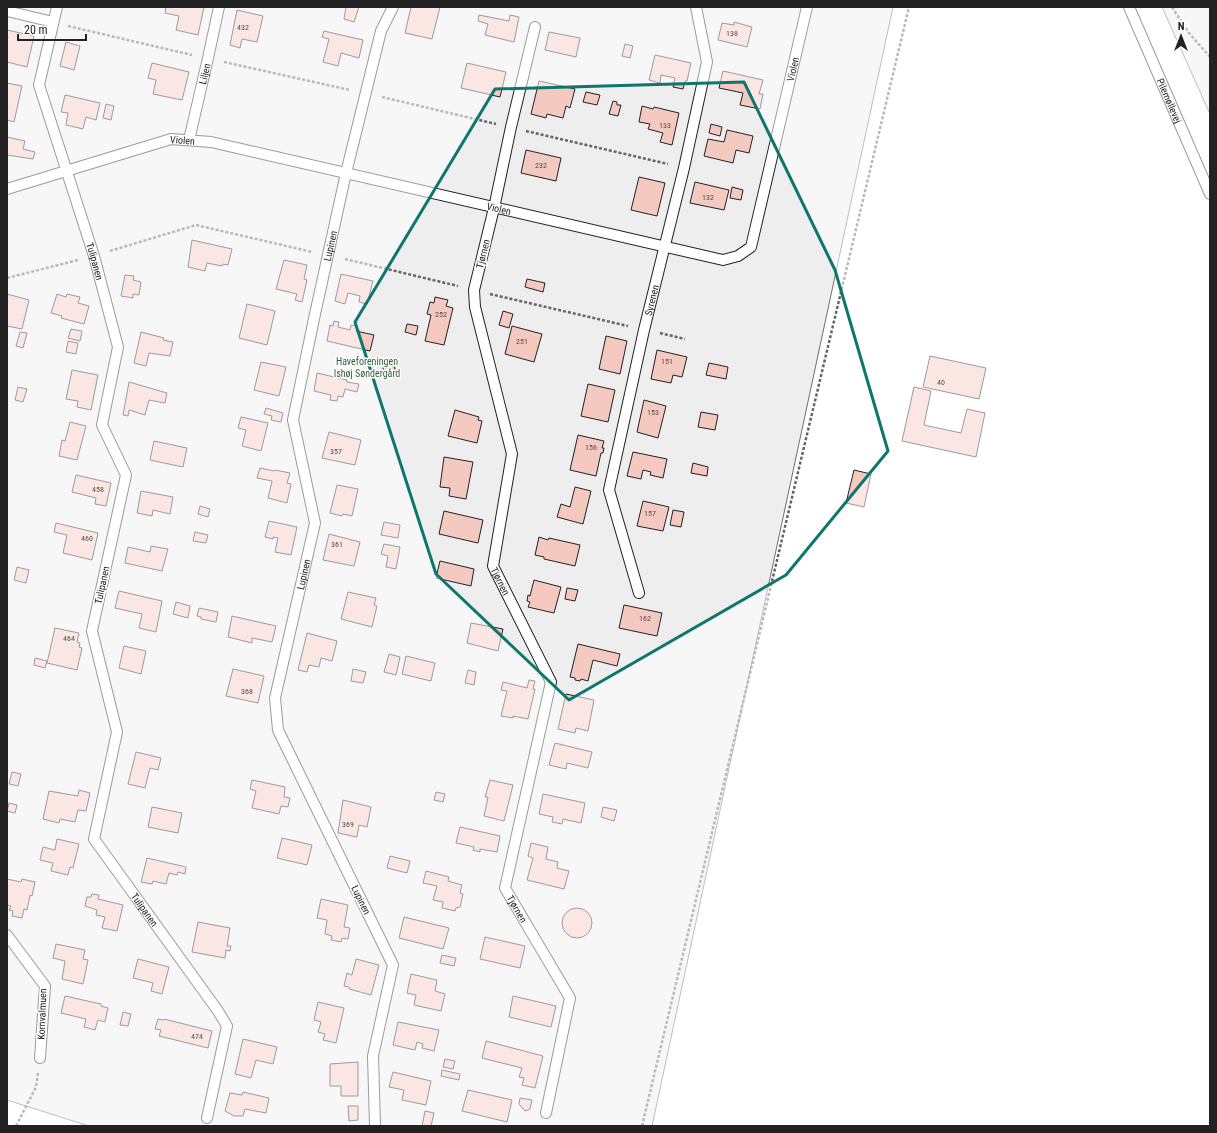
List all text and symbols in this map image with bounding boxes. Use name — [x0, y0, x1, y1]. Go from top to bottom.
scale bar — [18, 16, 86, 42]
north arrow — [1161, 16, 1201, 56]
text: N — [1178, 20, 1185, 33]
text: 20 m — [24, 23, 48, 37]
house number: 432 — [237, 23, 249, 32]
house number: 138 — [726, 29, 738, 38]
street label: Violen — [784, 56, 801, 82]
street label: Liljen — [197, 62, 212, 85]
street label: Pilemøllevej — [1155, 77, 1184, 125]
house number: 133 — [659, 121, 671, 130]
street label: Violen — [170, 133, 195, 146]
house number: 232 — [535, 161, 547, 170]
house number: 132 — [702, 193, 714, 202]
street label: Violen — [486, 200, 512, 217]
street label: Lupinen — [321, 229, 339, 262]
street label: Tjørnen — [474, 238, 492, 270]
street label: Tulipanen — [85, 241, 106, 281]
street label: Syrenen — [642, 283, 661, 317]
house number: 252 — [435, 310, 447, 319]
house number: 251 — [516, 337, 528, 346]
park label: Haveforeningen Ishøj Søndergård — [334, 356, 400, 379]
house number: 151 — [661, 357, 673, 366]
house number: 40 — [937, 378, 945, 387]
house number: 153 — [647, 408, 659, 417]
house number: 156 — [585, 443, 597, 452]
house number: 357 — [330, 447, 342, 456]
house number: 458 — [92, 485, 104, 494]
house number: 157 — [644, 509, 656, 518]
house number: 460 — [81, 534, 93, 543]
house number: 361 — [331, 540, 343, 549]
street label: Lupinen — [294, 558, 312, 590]
street label: Tulipanen — [93, 565, 111, 605]
street label: Tjørnen — [489, 565, 512, 597]
house number: 162 — [639, 614, 651, 623]
house number: 464 — [63, 634, 75, 643]
house number: 368 — [241, 687, 253, 696]
house number: 369 — [342, 820, 354, 829]
street label: Lupinen — [349, 884, 373, 916]
street label: Tulipanen — [129, 891, 161, 928]
street label: Tjørnen — [505, 893, 530, 924]
street label: Kornvalmuen — [36, 988, 48, 1040]
house number: 474 — [191, 1032, 203, 1041]

